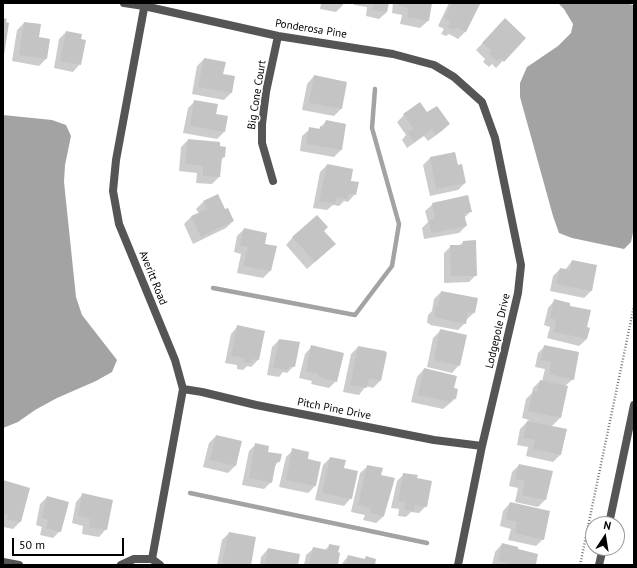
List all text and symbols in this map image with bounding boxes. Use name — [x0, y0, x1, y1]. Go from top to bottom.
street label: Ponderosa Pine — [274, 17, 348, 41]
street label: Big Cone Court — [245, 59, 269, 131]
street label: Averitt Road — [136, 249, 170, 307]
street label: Lodgepole Drive — [483, 292, 513, 370]
street label: Pitch Pine Drive — [296, 395, 372, 423]
north arrow — [585, 516, 625, 556]
text: N — [602, 518, 612, 533]
scale bar — [14, 530, 126, 556]
text: 50 m — [19, 537, 45, 552]

